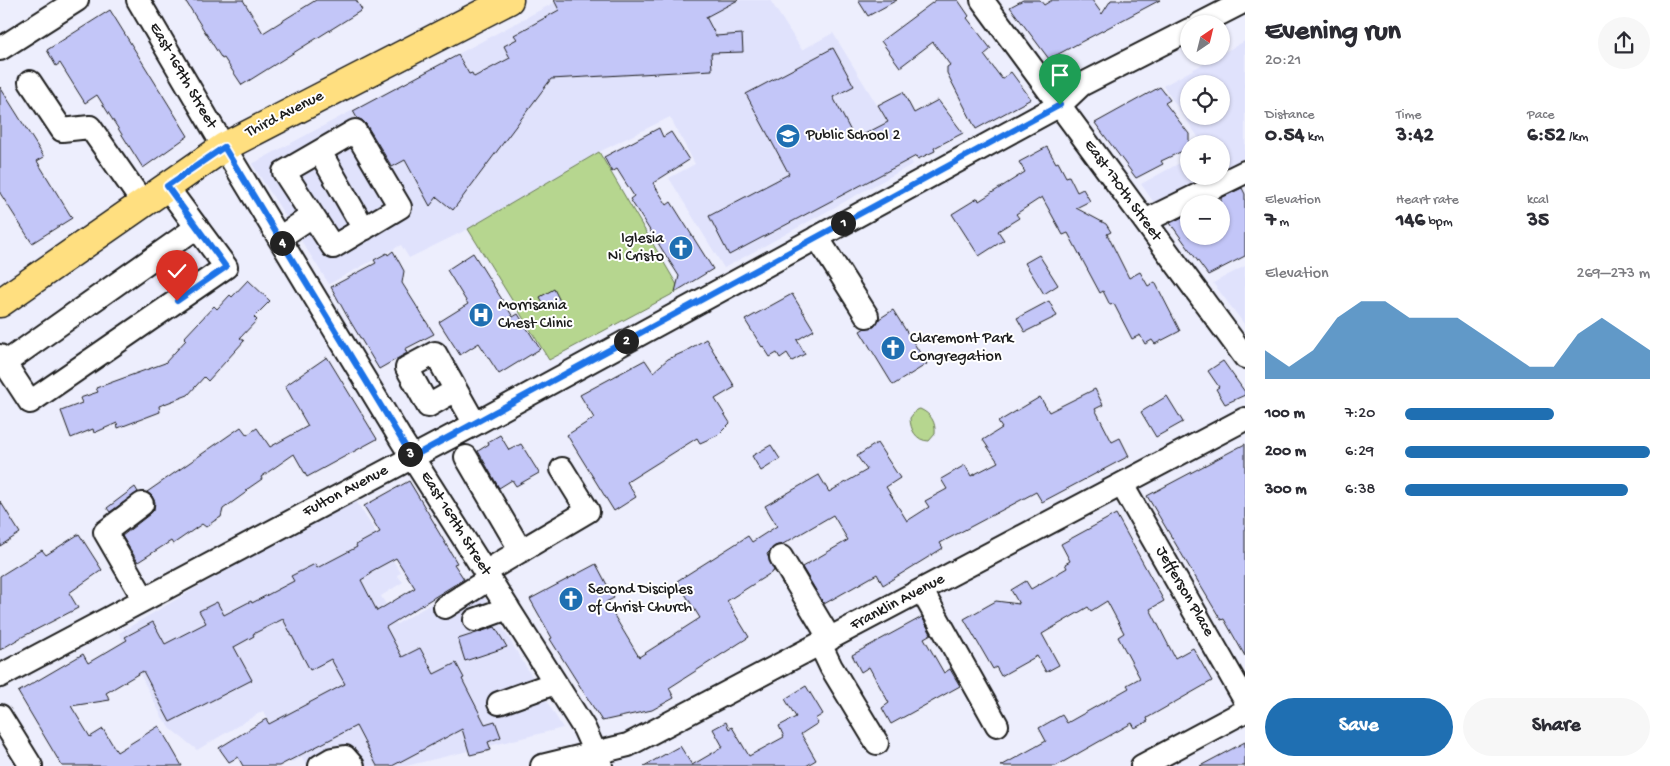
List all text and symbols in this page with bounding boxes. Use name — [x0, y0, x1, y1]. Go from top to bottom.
north arrow — [1180, 15, 1230, 65]
map controls — [1180, 15, 1230, 245]
text: Evening run — [1265, 16, 1401, 49]
button: share — [1598, 17, 1650, 69]
street label: East 169th Street — [144, 20, 221, 134]
text: 20:21 — [1265, 52, 1301, 71]
pin — [1039, 54, 1081, 105]
icon: arrive — [1046, 61, 1074, 89]
button: locate — [1180, 75, 1230, 125]
street label: Third Avenue — [242, 87, 328, 143]
text: Distance — [1265, 107, 1314, 124]
text: Time — [1396, 107, 1422, 124]
text: Pace — [1527, 107, 1554, 124]
school or university icon: Public School 2 — [775, 123, 801, 149]
text: 0.54 — [1265, 124, 1305, 149]
text: 3:42 — [1396, 124, 1434, 149]
text: 6:52 — [1527, 124, 1566, 149]
place label: Public School 2 — [805, 127, 900, 146]
text: km — [1305, 129, 1324, 146]
text: /km — [1566, 129, 1588, 146]
button: + — [1180, 135, 1230, 185]
street label: East 170th Street — [1079, 137, 1166, 247]
text: Elevation — [1265, 192, 1321, 209]
text: Heart rate — [1396, 192, 1459, 209]
text: kcal — [1527, 192, 1549, 209]
button: − — [1180, 195, 1230, 245]
text: 7 — [1265, 209, 1276, 234]
text: 146 — [1396, 209, 1425, 234]
text: 35 — [1527, 209, 1549, 234]
pin: 1 — [830, 210, 856, 236]
text: m — [1276, 214, 1289, 231]
text: bpm — [1425, 214, 1453, 231]
text: 1 — [841, 215, 846, 232]
pin: 4 — [270, 230, 294, 256]
place label: Iglesia Ni Cristo — [608, 230, 665, 267]
text: 4 — [279, 235, 286, 252]
church icon: Iglesia Ni Cristo — [668, 235, 694, 261]
pin — [156, 250, 198, 301]
icon: check — [163, 257, 191, 285]
text: Elevation — [1265, 265, 1329, 284]
text: 269–273 m — [1577, 265, 1650, 284]
place label: Morrisania Chest Clinic — [498, 297, 572, 334]
hospital icon: Morrisania Chest Clinic — [468, 302, 494, 328]
pin: 2 — [614, 328, 638, 354]
place label: Claremont Park Congregation — [910, 330, 1015, 367]
text: 2 — [623, 333, 630, 350]
church icon: Claremont Park Congregation — [880, 335, 906, 361]
text: 100 m — [1265, 405, 1305, 424]
text: 7:20 — [1345, 405, 1375, 424]
pin: 3 — [398, 442, 422, 466]
text: 200 m — [1265, 443, 1306, 462]
text: 6:29 — [1345, 443, 1374, 462]
text: 3 — [407, 446, 414, 463]
street label: Fulton Avenue — [299, 461, 392, 523]
street label: East 169th Street — [415, 468, 495, 581]
text: 300 m — [1265, 481, 1307, 500]
text: 6:38 — [1345, 481, 1375, 500]
street label: Jefferson Place — [1151, 544, 1218, 641]
street label: Franklin Avenue — [847, 570, 949, 636]
place label: Second Disciples of Christ Church — [588, 581, 694, 618]
church icon: Second Disciples of Christ Church — [558, 586, 584, 612]
button: Save — [1265, 698, 1453, 756]
button: Share — [1463, 698, 1650, 756]

